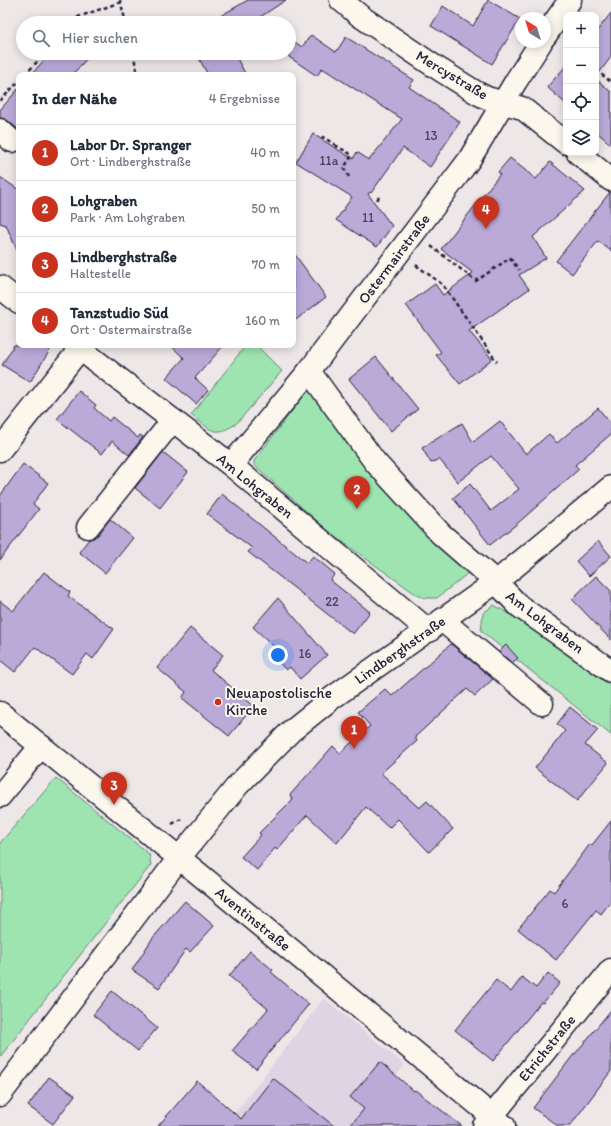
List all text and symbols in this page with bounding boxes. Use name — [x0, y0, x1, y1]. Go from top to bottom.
north arrow — [515, 12, 551, 48]
map controls — [563, 12, 599, 156]
button: + — [563, 12, 599, 48]
search box — [16, 16, 296, 60]
icon: search — [30, 27, 52, 49]
text: Hier suchen — [62, 29, 138, 47]
street label: Mercystraße — [413, 46, 491, 104]
button: − — [563, 48, 599, 84]
button: locate — [563, 84, 599, 120]
text: In der Nähe — [32, 88, 117, 108]
text: 4 Ergebnisse — [209, 91, 280, 106]
button: layers — [563, 120, 599, 156]
house number: 13 — [424, 128, 438, 143]
text: Labor Dr. Spranger — [70, 136, 191, 154]
text: 1 — [42, 145, 48, 160]
text: 40 m — [250, 145, 280, 160]
house number: 11a — [320, 153, 339, 168]
text: Ort · Lindberghstraße — [70, 154, 191, 169]
text: Lohgraben — [70, 192, 137, 210]
pin: 4 — [473, 196, 499, 229]
text: 2 — [42, 201, 48, 216]
text: 50 m — [251, 201, 280, 216]
text: Park · Am Lohgraben — [70, 210, 185, 225]
street label: Ostermairstraße — [354, 210, 434, 308]
house number: 11 — [362, 210, 374, 225]
text: Lindberghstraße — [70, 248, 177, 266]
text: 3 — [41, 257, 49, 272]
text: 70 m — [252, 257, 280, 272]
text: Haltestelle — [70, 266, 131, 281]
text: Tanzstudio Süd — [70, 304, 168, 322]
text: 4 — [41, 313, 49, 328]
text: 160 m — [245, 313, 280, 328]
text: Ort · Ostermairstraße — [70, 322, 192, 337]
street label: Am Lohgraben — [213, 450, 297, 523]
pin: 2 — [344, 476, 370, 509]
street label: Am Lohgraben — [502, 587, 588, 657]
house number: 22 — [325, 594, 339, 609]
street label: Lindberghstraße — [351, 612, 449, 688]
your location — [268, 645, 288, 665]
house number: 16 — [299, 646, 312, 661]
place label: Neuapostolische Kirche — [226, 684, 332, 719]
marker: Neuapostolische Kirche — [213, 697, 223, 707]
pin: 1 — [341, 716, 367, 749]
pin: 3 — [101, 772, 127, 805]
street label: Aventinstraße — [212, 883, 294, 955]
house number: 6 — [562, 896, 569, 911]
street label: Etrichstraße — [515, 1011, 579, 1085]

